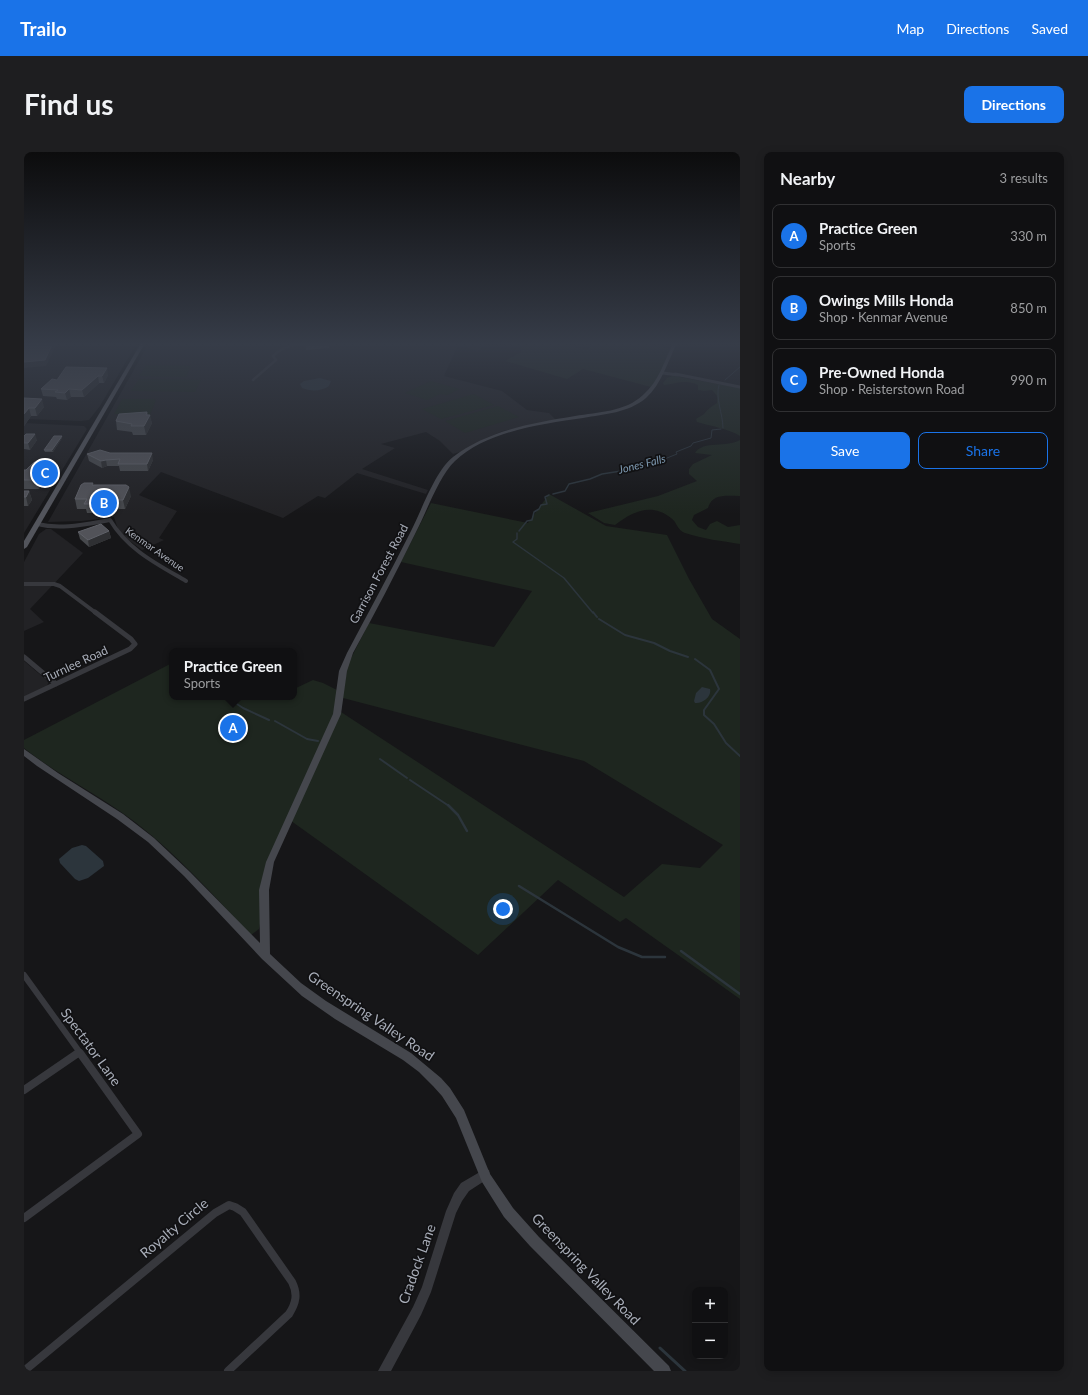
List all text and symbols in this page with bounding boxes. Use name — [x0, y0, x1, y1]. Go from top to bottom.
text: Trailo — [20, 17, 67, 40]
text: Map — [897, 20, 924, 37]
text: Directions — [946, 20, 1009, 37]
text: Saved — [1031, 20, 1068, 37]
button: Directions — [964, 86, 1064, 123]
text: Find us — [24, 87, 114, 121]
text: Nearby — [780, 168, 835, 189]
text: 3 results — [1000, 170, 1048, 186]
text: Practice Green — [819, 219, 918, 237]
text: A — [789, 228, 799, 244]
text: 330 m — [1010, 228, 1047, 244]
text: Sports — [819, 237, 856, 253]
text: Owings Mills Honda — [819, 291, 954, 309]
text: B — [790, 300, 798, 316]
text: 850 m — [1010, 300, 1047, 316]
text: Shop · Kenmar Avenue — [819, 309, 948, 325]
text: Pre-Owned Honda — [819, 363, 944, 381]
text: C — [790, 372, 798, 388]
text: 990 m — [1010, 372, 1047, 388]
text: Shop · Reisterstown Road — [819, 381, 965, 397]
button: Save — [780, 432, 910, 469]
button: Share — [918, 432, 1048, 469]
water label: Jones Falls — [616, 451, 667, 476]
pin: C — [32, 458, 58, 488]
pin: B — [91, 488, 117, 518]
street label: Garrison Forest Road — [346, 521, 411, 626]
street label: Kenmar Avenue — [123, 524, 187, 574]
street label: Turnlee Road — [41, 642, 110, 685]
popup — [169, 648, 297, 700]
text: Practice Green — [184, 657, 282, 675]
text: Sports — [184, 675, 220, 691]
pin: A — [220, 713, 246, 743]
your location — [493, 899, 513, 919]
street label: Greenspring Valley Road — [305, 967, 438, 1064]
street label: Spectator Lane — [58, 1005, 125, 1089]
street label: Royalty Circle — [136, 1194, 211, 1261]
street label: Greenspring Valley Road — [529, 1209, 644, 1328]
street label: Cradock Lane — [394, 1222, 439, 1306]
map controls — [692, 1287, 728, 1359]
button: + — [692, 1287, 728, 1323]
button: − — [692, 1323, 728, 1359]

